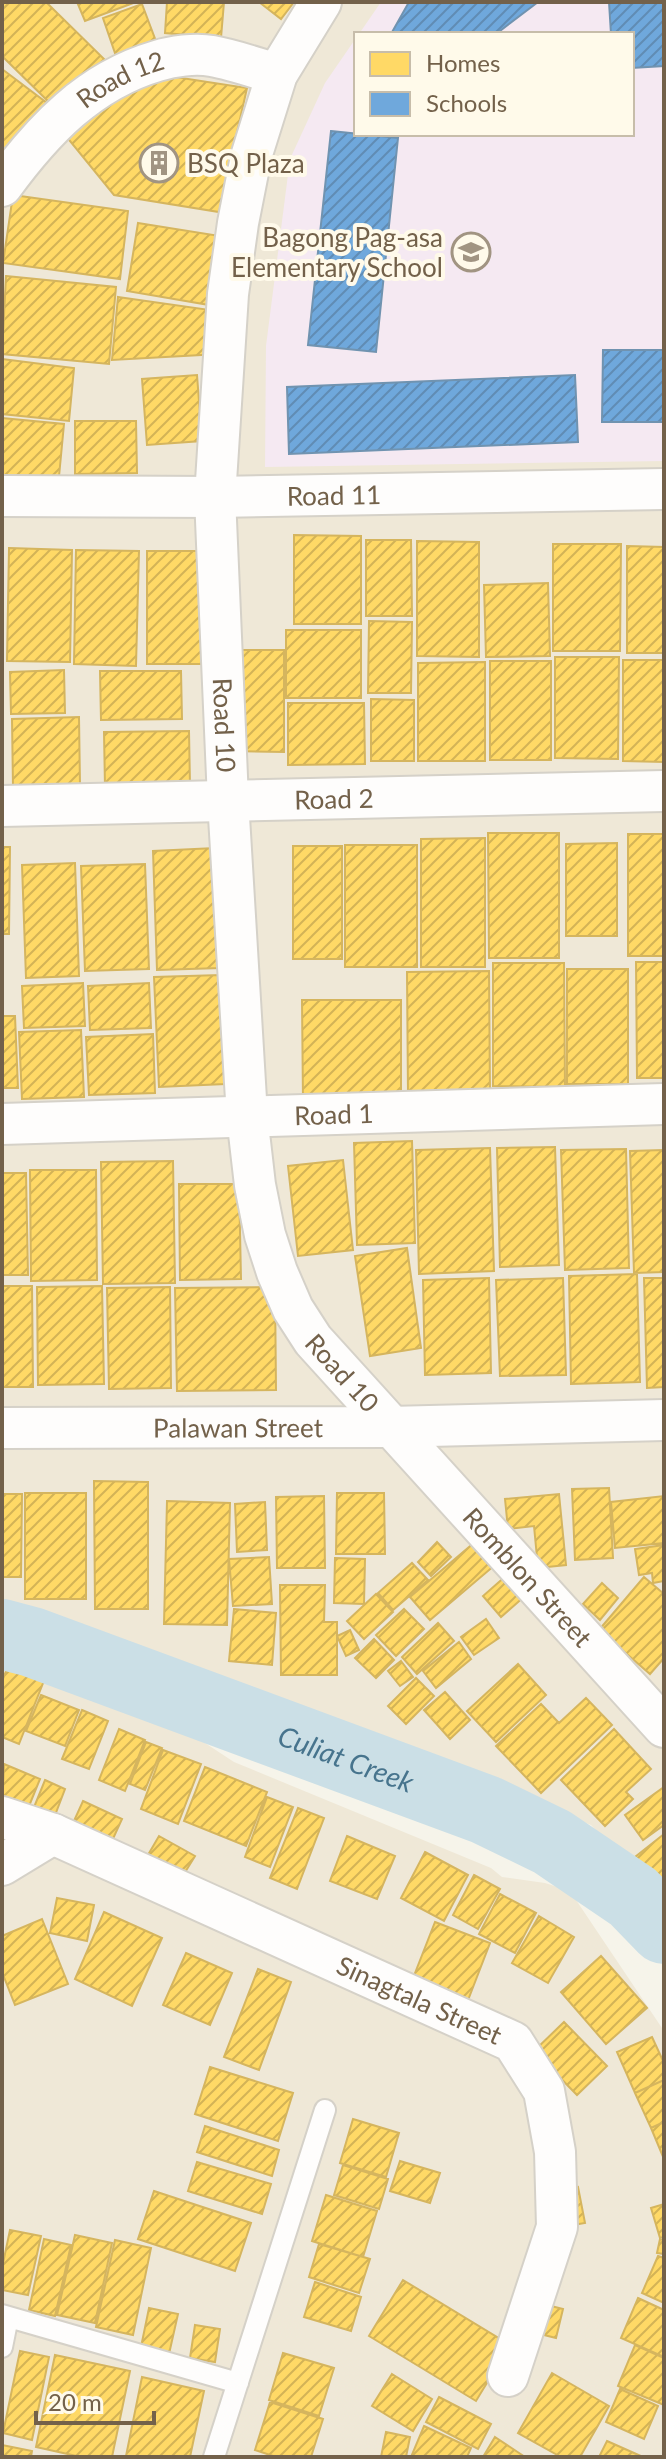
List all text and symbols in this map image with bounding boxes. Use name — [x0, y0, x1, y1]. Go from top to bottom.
legend — [354, 32, 634, 136]
street label: Road 12 — [70, 44, 168, 114]
text: Homes — [426, 48, 500, 77]
text: Schools — [426, 88, 507, 117]
building icon: BSQ Plaza — [138, 142, 180, 184]
place label: BSQ Plaza — [187, 147, 305, 179]
place label: Bagong Pag-asa Elementary School — [231, 221, 443, 283]
school or university icon: Bagong Pag-asa Elementary School — [450, 231, 492, 273]
street label: Road 11 — [286, 478, 382, 512]
street label: Road 10 — [207, 677, 243, 773]
street label: Road 2 — [294, 782, 374, 815]
street label: Road 1 — [294, 1097, 374, 1131]
street label: Road 10 — [299, 1327, 386, 1418]
street label: Palawan Street — [153, 1411, 324, 1444]
street label: Romblon Street — [457, 1501, 600, 1654]
water label: Culiat Creek — [274, 1718, 419, 1799]
street label: Sinagtala Street — [332, 1949, 508, 2051]
scale bar — [36, 2375, 154, 2425]
text: 20 m — [48, 2387, 102, 2416]

